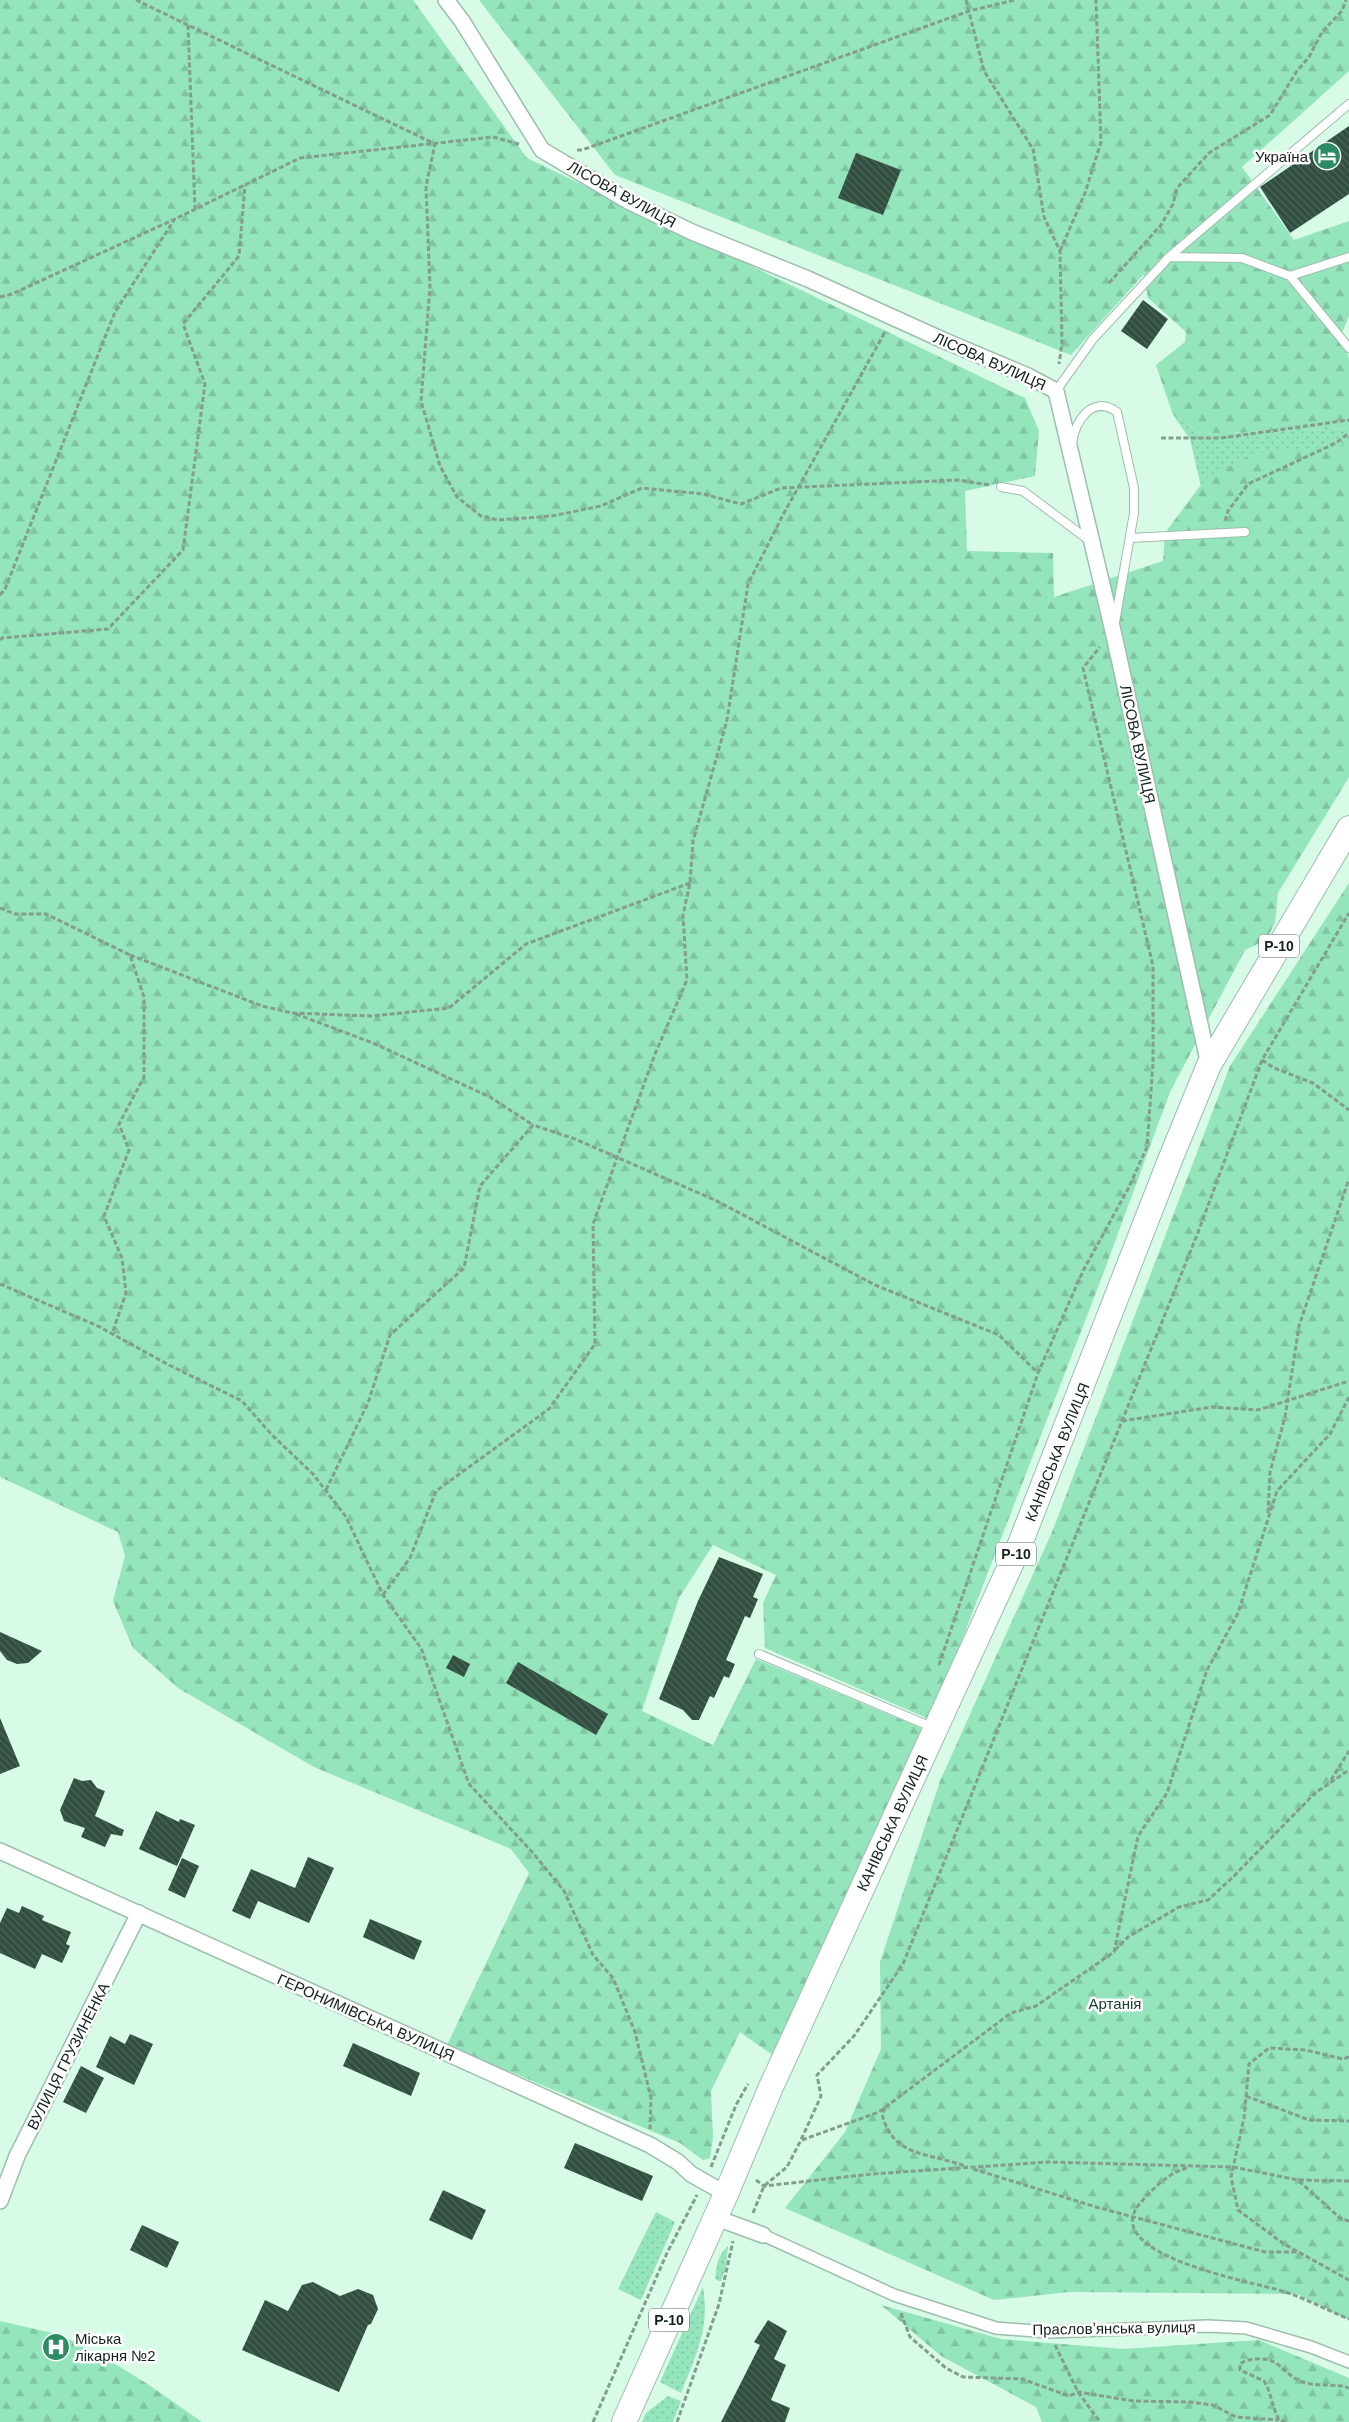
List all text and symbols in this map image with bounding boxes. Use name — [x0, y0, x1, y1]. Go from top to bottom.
hotel icon: Україна — [1312, 141, 1342, 171]
place label: Україна — [1255, 148, 1309, 165]
street label: ЛІСОВА ВУЛИЦЯ — [565, 157, 679, 231]
street label: ЛІСОВА ВУЛИЦЯ — [931, 329, 1049, 393]
street label: ЛІСОВА ВУЛИЦЯ — [1117, 683, 1159, 805]
road number: Р-10 — [1259, 934, 1299, 958]
street label: КАНІВСЬКА ВУЛИЦЯ — [1021, 1380, 1093, 1524]
road number: Р-10 — [996, 1542, 1036, 1566]
street label: КАНІВСЬКА ВУЛИЦЯ — [853, 1752, 931, 1894]
street label: ГЕРОНИМІВСЬКА ВУЛИЦЯ — [275, 1970, 457, 2064]
street label: ВУЛИЦЯ ГРУЗИНЕНКА — [24, 1980, 112, 2132]
park label: Артанія — [1089, 1995, 1141, 2012]
road number: Р-10 — [649, 2308, 689, 2332]
street label: Прасловʼянська вулиця — [1032, 2318, 1196, 2338]
place label: Міська лікарня №2 — [75, 2330, 156, 2364]
hospital icon: Міська лікарня №2 — [41, 2332, 71, 2362]

